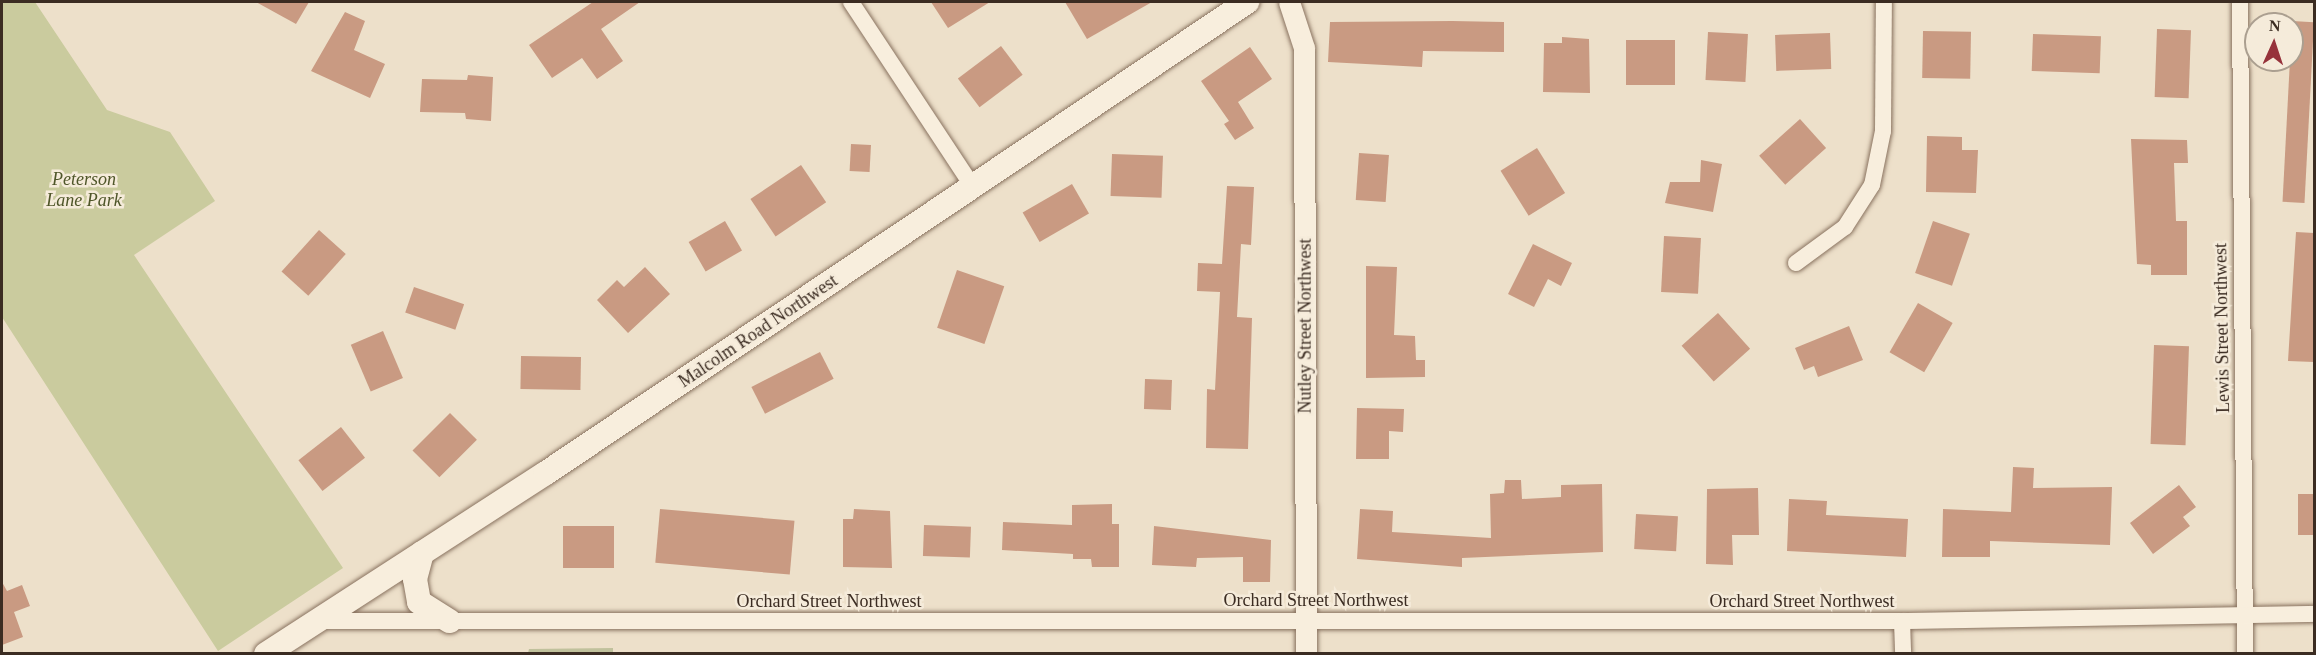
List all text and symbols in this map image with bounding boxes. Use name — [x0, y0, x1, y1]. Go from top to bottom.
north arrow — [2244, 12, 2304, 72]
text: N — [2269, 17, 2281, 34]
park label: Peterson Lane Park — [46, 169, 122, 212]
street label: Nutley Street Northwest — [1294, 239, 1316, 413]
street label: Lewis Street Northwest — [2210, 243, 2234, 413]
street label: Malcolm Road Northwest — [674, 270, 842, 392]
street label: Orchard Street Northwest — [1224, 589, 1408, 611]
street label: Orchard Street Northwest — [737, 590, 921, 612]
street label: Orchard Street Northwest — [1710, 590, 1894, 612]

